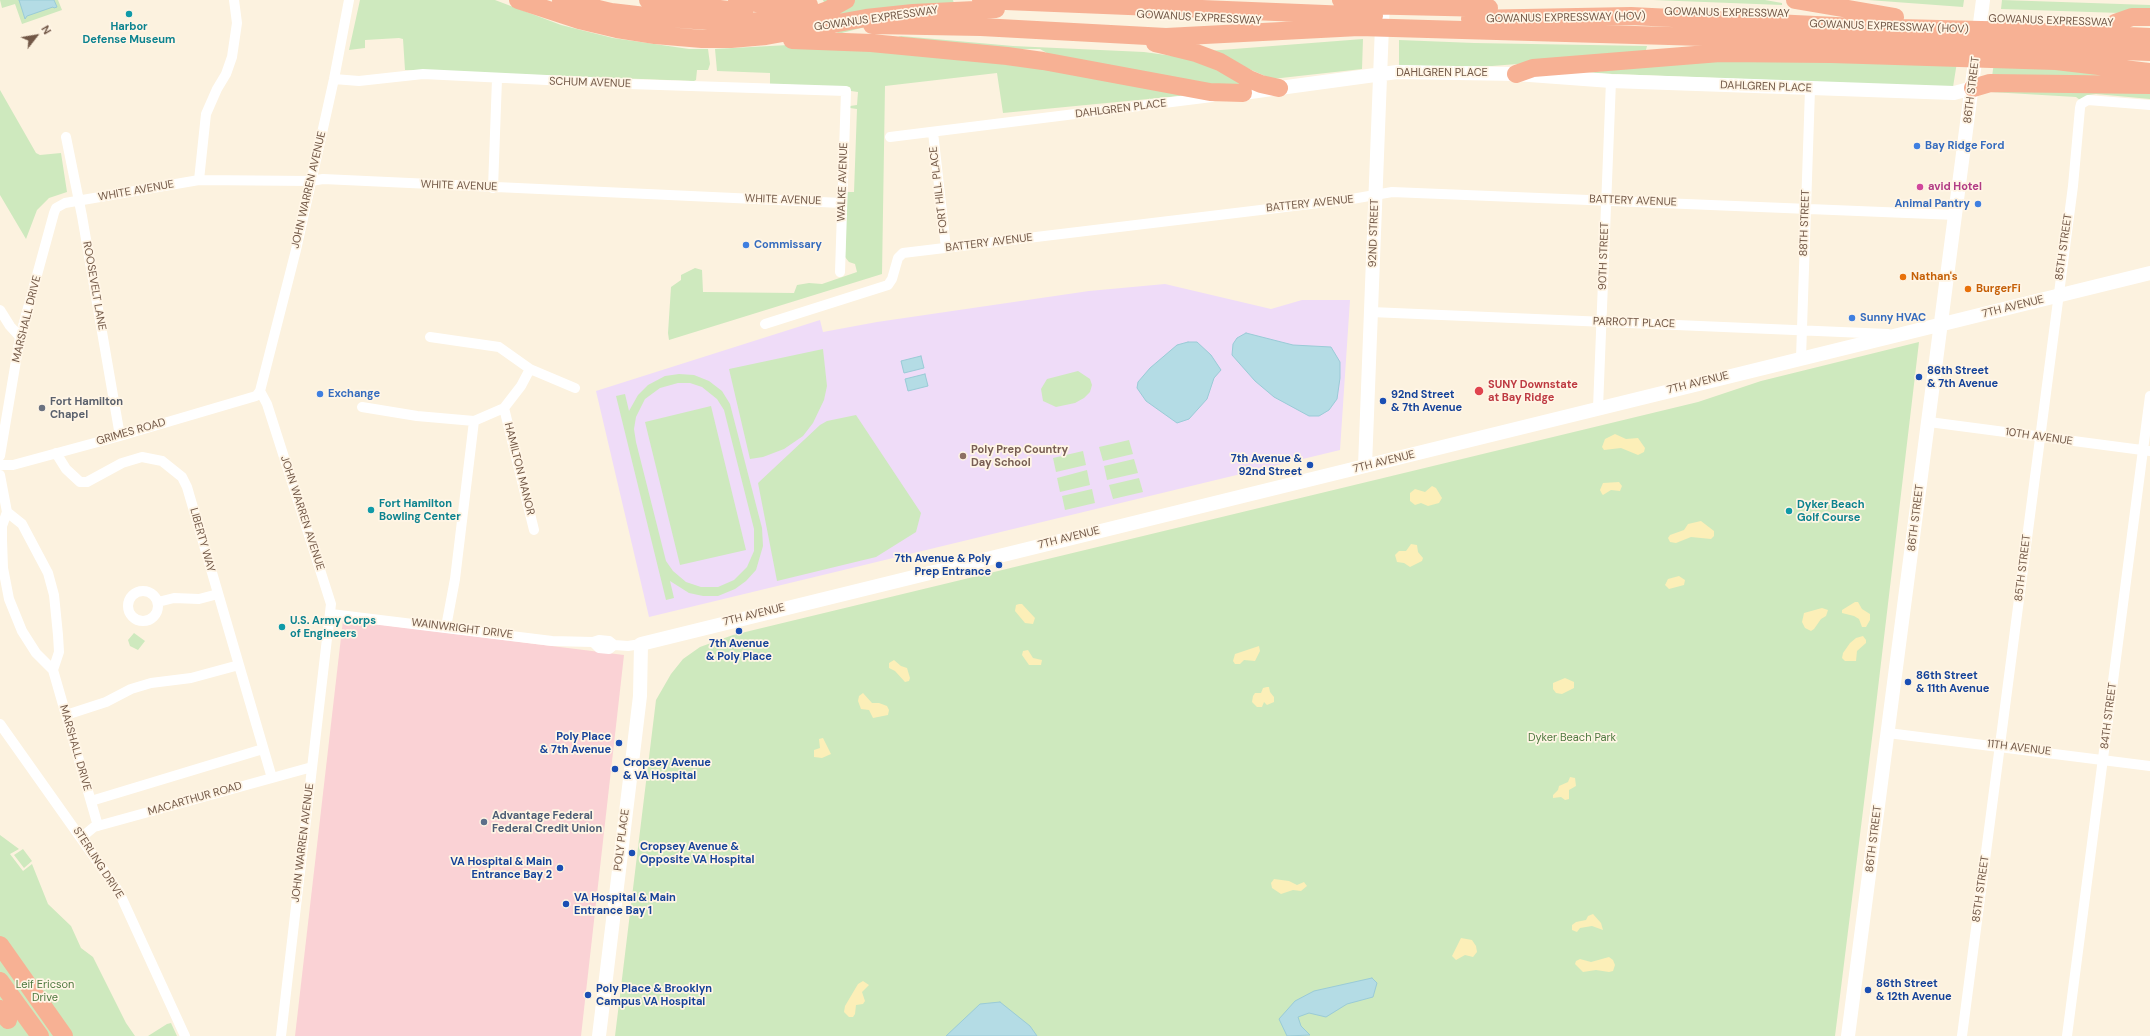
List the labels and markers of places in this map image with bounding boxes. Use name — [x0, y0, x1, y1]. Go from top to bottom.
marker: Harbor Defense Museum — [124, 9, 134, 19]
place label: Harbor Defense Museum — [83, 20, 175, 46]
place label: Bay Ridge Ford — [1925, 139, 2004, 153]
marker: Bay Ridge Ford — [1912, 141, 1922, 151]
place label: avid Hotel — [1928, 180, 1982, 194]
marker: avid Hotel — [1915, 182, 1925, 192]
place label: Animal Pantry — [1895, 197, 1970, 211]
marker: Animal Pantry — [1973, 199, 1983, 209]
place label: Commissary — [754, 238, 822, 252]
marker: Commissary — [741, 240, 751, 250]
place label: Nathan's — [1911, 270, 1958, 284]
marker: Nathan's — [1898, 272, 1908, 282]
place label: BurgerFi — [1976, 282, 2021, 296]
marker: BurgerFi — [1963, 284, 1973, 294]
place label: Sunny HVAC — [1860, 311, 1926, 325]
marker: Sunny HVAC — [1847, 313, 1857, 323]
place label: 86th Street & 7th Avenue — [1927, 364, 1998, 390]
marker: 86th Street & 7th Avenue — [1914, 372, 1924, 382]
place label: SUNY Downstate at Bay Ridge — [1488, 378, 1578, 404]
marker: SUNY Downstate at Bay Ridge — [1473, 385, 1485, 397]
place label: Exchange — [328, 387, 380, 401]
place label: 92nd Street & 7th Avenue — [1391, 388, 1462, 414]
marker: Exchange — [315, 389, 325, 399]
place label: Fort Hamilton Chapel — [50, 395, 123, 421]
marker: 92nd Street & 7th Avenue — [1378, 396, 1388, 406]
marker: Fort Hamilton Chapel — [37, 403, 47, 413]
place label: Poly Prep Country Day School — [971, 443, 1068, 469]
marker: Poly Prep Country Day School — [958, 451, 968, 461]
place label: 7th Avenue & 92nd Street — [1231, 452, 1302, 478]
marker: 7th Avenue & 92nd Street — [1305, 460, 1315, 470]
place label: Fort Hamilton Bowling Center — [379, 497, 461, 523]
place label: Dyker Beach Golf Course — [1797, 498, 1865, 524]
marker: Fort Hamilton Bowling Center — [366, 505, 376, 515]
marker: Dyker Beach Golf Course — [1784, 506, 1794, 516]
place label: 7th Avenue & Poly Prep Entrance — [894, 552, 991, 578]
marker: 7th Avenue & Poly Prep Entrance — [994, 560, 1004, 570]
place label: U.S. Army Corps of Engineers — [290, 614, 376, 640]
marker: U.S. Army Corps of Engineers — [277, 622, 287, 632]
marker: 7th Avenue & Poly Place — [734, 626, 744, 636]
place label: 7th Avenue & Poly Place — [706, 637, 772, 663]
place label: 86th Street & 11th Avenue — [1916, 669, 1989, 695]
marker: 86th Street & 11th Avenue — [1903, 677, 1913, 687]
place label: Poly Place & 7th Avenue — [540, 730, 611, 756]
marker: Poly Place & 7th Avenue — [614, 738, 624, 748]
place label: Cropsey Avenue & VA Hospital — [623, 756, 711, 782]
marker: Cropsey Avenue & VA Hospital — [610, 764, 620, 774]
place label: Advantage Federal Federal Credit Union — [492, 809, 602, 835]
marker: Advantage Federal Federal Credit Union — [479, 817, 489, 827]
place label: Cropsey Avenue & Opposite VA Hospital — [640, 840, 754, 866]
marker: Cropsey Avenue & Opposite VA Hospital — [627, 848, 637, 858]
place label: VA Hospital & Main Entrance Bay 2 — [450, 855, 552, 881]
marker: VA Hospital & Main Entrance Bay 2 — [555, 863, 565, 873]
place label: VA Hospital & Main Entrance Bay 1 — [574, 891, 676, 917]
marker: VA Hospital & Main Entrance Bay 1 — [561, 899, 571, 909]
place label: 86th Street & 12th Avenue — [1876, 977, 1952, 1003]
place label: Poly Place & Brooklyn Campus VA Hospital — [596, 982, 712, 1008]
marker: 86th Street & 12th Avenue — [1863, 985, 1873, 995]
marker: Poly Place & Brooklyn Campus VA Hospital — [583, 990, 593, 1000]

